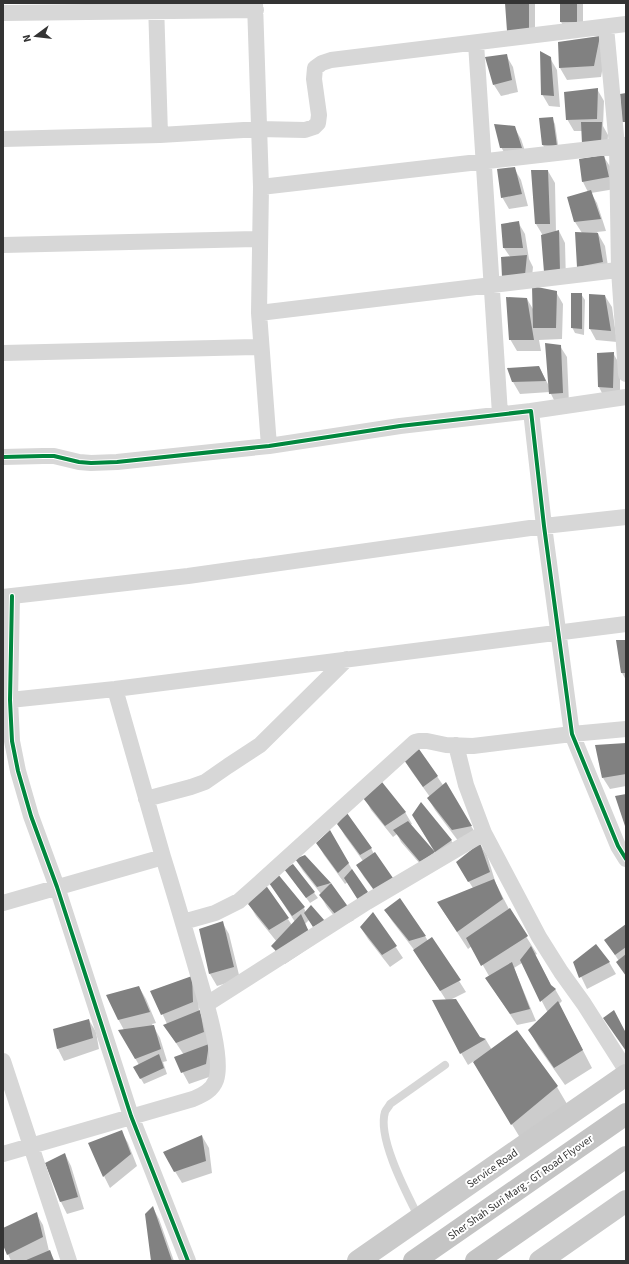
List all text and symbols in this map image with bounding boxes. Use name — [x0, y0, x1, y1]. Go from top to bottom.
north arrow — [16, 16, 56, 56]
text: N — [19, 33, 35, 44]
street label: Sher Shah Suri Marg - GT Road Flyover — [445, 1131, 596, 1244]
street label: Service Road — [464, 1145, 521, 1192]

